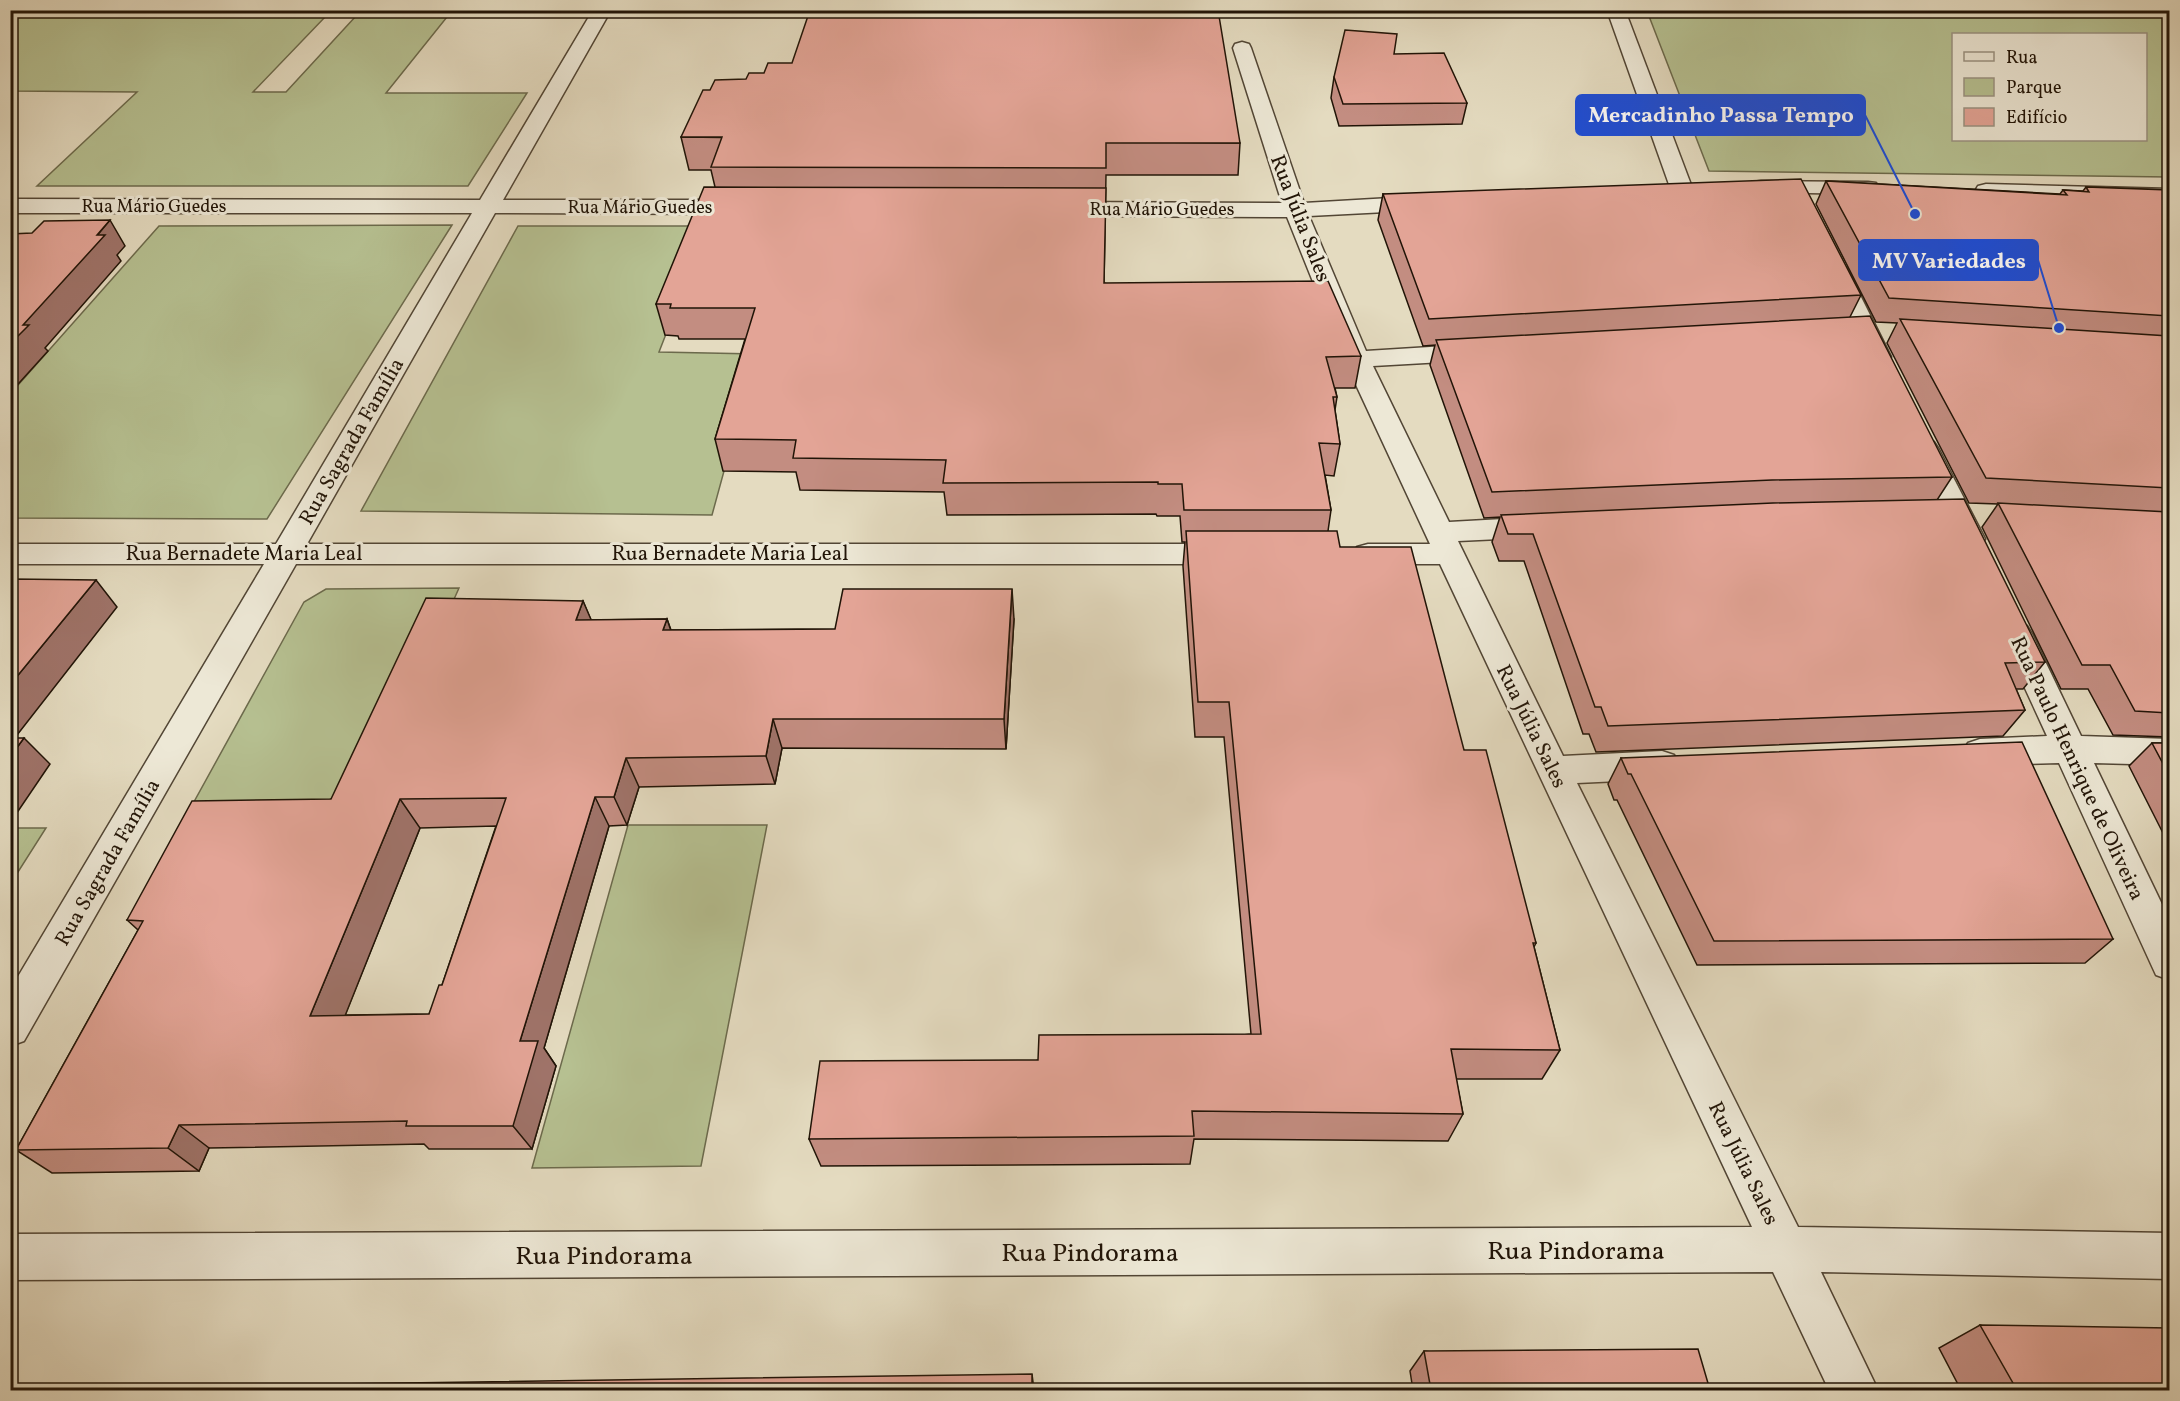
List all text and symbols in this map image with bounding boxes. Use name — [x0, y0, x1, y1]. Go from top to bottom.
legend — [1952, 33, 2147, 141]
text: Rua — [2006, 46, 2037, 71]
text: Parque — [2006, 76, 2061, 101]
callout: Mercadinho Passa Tempo — [1576, 95, 1865, 135]
text: Mercadinho Passa Tempo — [1588, 101, 1854, 132]
text: Edifício — [2006, 106, 2067, 131]
street label: Rua Júlia Sales — [1262, 151, 1337, 286]
street label: Rua Mário Guedes — [81, 195, 227, 220]
street label: Rua Mário Guedes — [567, 196, 713, 221]
street label: Rua Mário Guedes — [1089, 198, 1235, 223]
callout: MV Variedades — [1859, 240, 2038, 280]
text: MV Variedades — [1872, 247, 2026, 278]
street label: Rua Sagrada Família — [293, 353, 412, 531]
street label: Rua Bernadete Maria Leal — [125, 540, 363, 569]
street label: Rua Bernadete Maria Leal — [611, 540, 849, 569]
street label: Rua Paulo Henrique de Oliveira — [2003, 632, 2151, 905]
street label: Rua Júlia Sales — [1488, 660, 1573, 793]
street label: Rua Sagrada Família — [49, 774, 168, 952]
street label: Rua Júlia Sales — [1700, 1097, 1785, 1230]
street label: Rua Pindorama — [1487, 1234, 1665, 1270]
street label: Rua Pindorama — [1001, 1236, 1179, 1272]
street label: Rua Pindorama — [515, 1239, 693, 1275]

